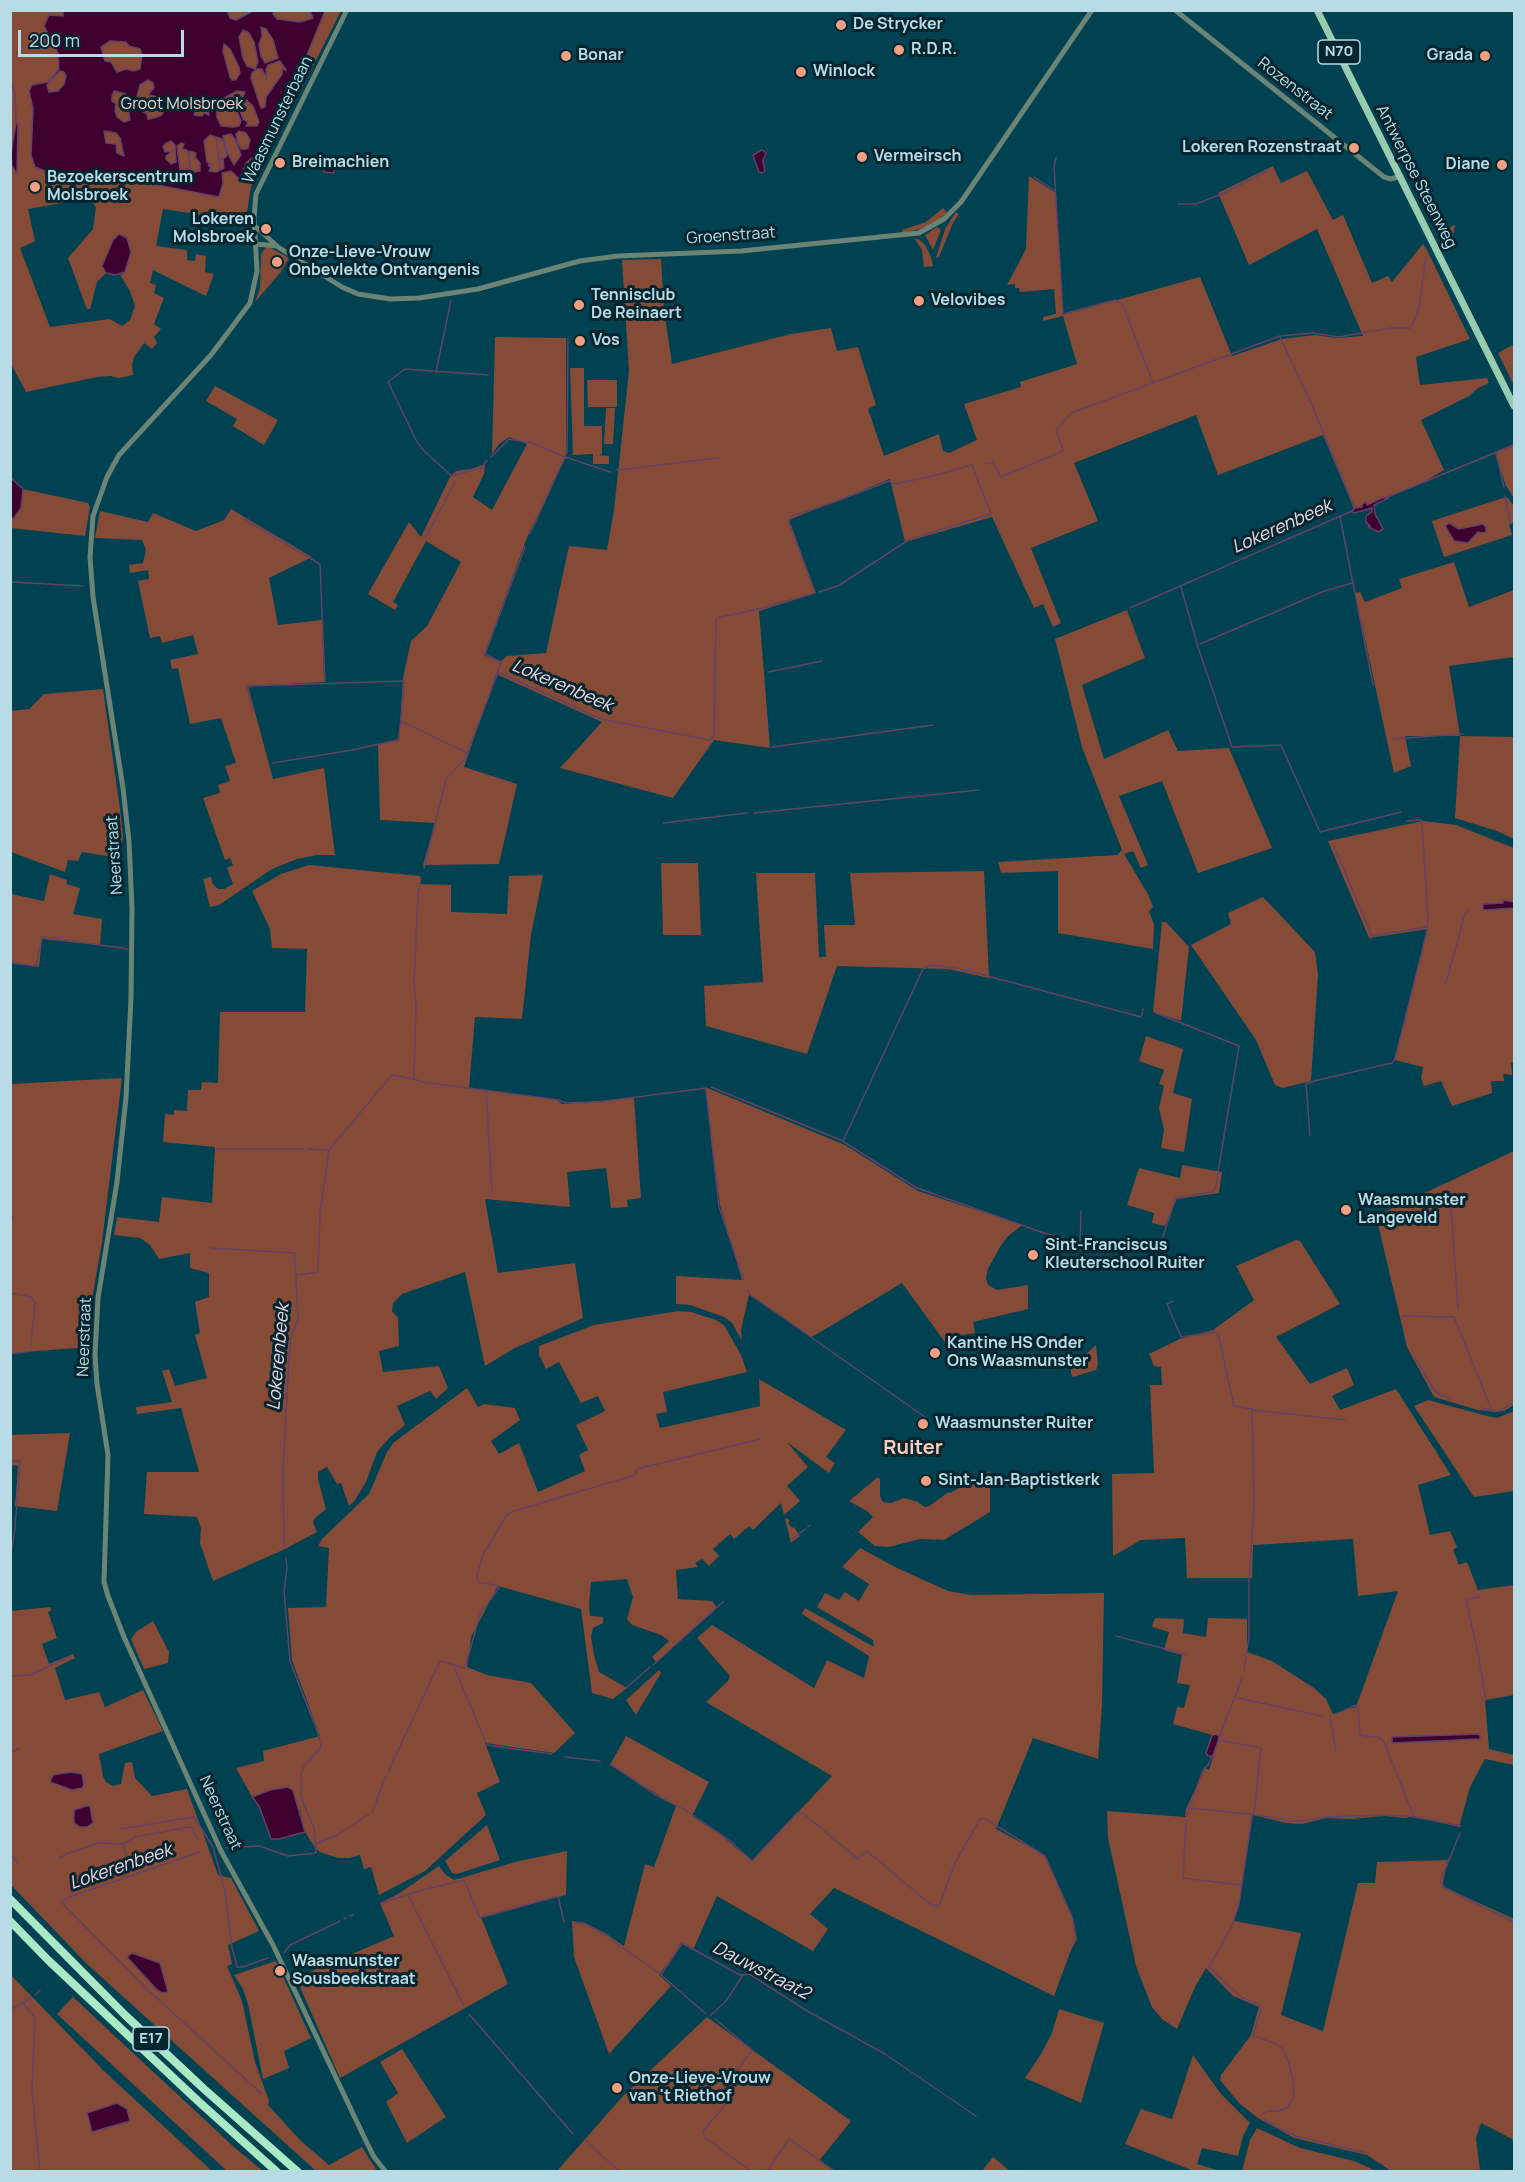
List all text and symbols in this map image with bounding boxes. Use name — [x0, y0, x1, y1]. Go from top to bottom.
place label: De Strycker — [853, 15, 943, 35]
scale bar — [21, 18, 188, 56]
marker: De Strycker — [834, 18, 848, 32]
text: 200 m — [29, 28, 80, 52]
place label: R.D.R. — [911, 40, 957, 60]
road number: N70 — [1318, 40, 1360, 64]
marker: R.D.R. — [892, 43, 906, 57]
place label: Bonar — [578, 46, 624, 66]
place label: Grada — [1427, 46, 1473, 66]
marker: Bonar — [559, 49, 573, 63]
marker: Grada — [1478, 49, 1492, 63]
street label: Waasmunsterbaan — [239, 53, 317, 187]
street label: Rozenstraat — [1254, 54, 1336, 124]
place label: Winlock — [813, 62, 875, 82]
marker: Winlock — [794, 65, 808, 79]
park label: Groot Molsbroek — [121, 95, 243, 115]
street label: Antwerpse Steenweg — [1372, 102, 1460, 252]
place label: Lokeren Rozenstraat — [1182, 138, 1342, 158]
marker: Lokeren Rozenstraat — [1347, 141, 1361, 155]
place label: Vermeirsch — [874, 147, 962, 167]
marker: Vermeirsch — [855, 150, 869, 164]
place label: Breimachien — [292, 153, 389, 173]
place label: Diane — [1446, 155, 1490, 175]
marker: Breimachien — [273, 156, 287, 170]
marker: Diane — [1495, 158, 1509, 172]
place label: Bezoekerscentrum Molsbroek — [47, 168, 193, 206]
marker: Bezoekerscentrum Molsbroek — [28, 180, 42, 194]
place label: Lokeren Molsbroek — [173, 210, 254, 248]
marker: Lokeren Molsbroek — [259, 222, 273, 236]
street label: Groenstraat — [686, 223, 776, 249]
place label: Onze-Lieve-Vrouw Onbevlekte Ontvangenis — [289, 243, 480, 281]
marker: Onze-Lieve-Vrouw Onbevlekte Ontvangenis — [270, 255, 284, 269]
place label: Tennisclub De Reinaert — [591, 286, 682, 324]
place label: Velovibes — [931, 291, 1005, 311]
marker: Velovibes — [912, 294, 926, 308]
marker: Tennisclub De Reinaert — [572, 298, 586, 312]
place label: Vos — [592, 331, 620, 351]
marker: Vos — [573, 334, 587, 348]
water label: Lokerenbeek — [1229, 495, 1335, 559]
water label: Lokerenbeek — [509, 655, 615, 717]
street label: Neerstraat — [103, 815, 127, 895]
place label: Waasmunster Langeveld — [1358, 1191, 1466, 1229]
marker: Waasmunster Langeveld — [1339, 1203, 1353, 1217]
place label: Sint-Franciscus Kleuterschool Ruiter — [1045, 1236, 1205, 1274]
marker: Sint-Franciscus Kleuterschool Ruiter — [1026, 1248, 1040, 1262]
street label: Neerstraat — [74, 1297, 96, 1377]
water label: Lokerenbeek — [264, 1303, 294, 1411]
place label: Kantine HS Onder Ons Waasmunster — [947, 1334, 1088, 1372]
marker: Kantine HS Onder Ons Waasmunster — [928, 1346, 942, 1360]
place label: Waasmunster Ruiter — [935, 1414, 1093, 1434]
marker: Waasmunster Ruiter — [916, 1417, 930, 1431]
district label: Ruiter — [883, 1436, 943, 1460]
place label: Sint-Jan-Baptistkerk — [938, 1471, 1099, 1491]
marker: Sint-Jan-Baptistkerk — [919, 1474, 933, 1488]
street label: Neerstraat — [194, 1773, 246, 1853]
water label: Lokerenbeek — [67, 1839, 175, 1895]
water label: Dauwstraat2 — [709, 1937, 813, 2005]
place label: Waasmunster Sousbeekstraat — [292, 1952, 416, 1990]
marker: Waasmunster Sousbeekstraat — [273, 1964, 287, 1978]
road number: E17 — [133, 2027, 169, 2051]
place label: Onze-Lieve-Vrouw van 't Riethof — [629, 2069, 771, 2107]
marker: Onze-Lieve-Vrouw van 't Riethof — [610, 2081, 624, 2095]

